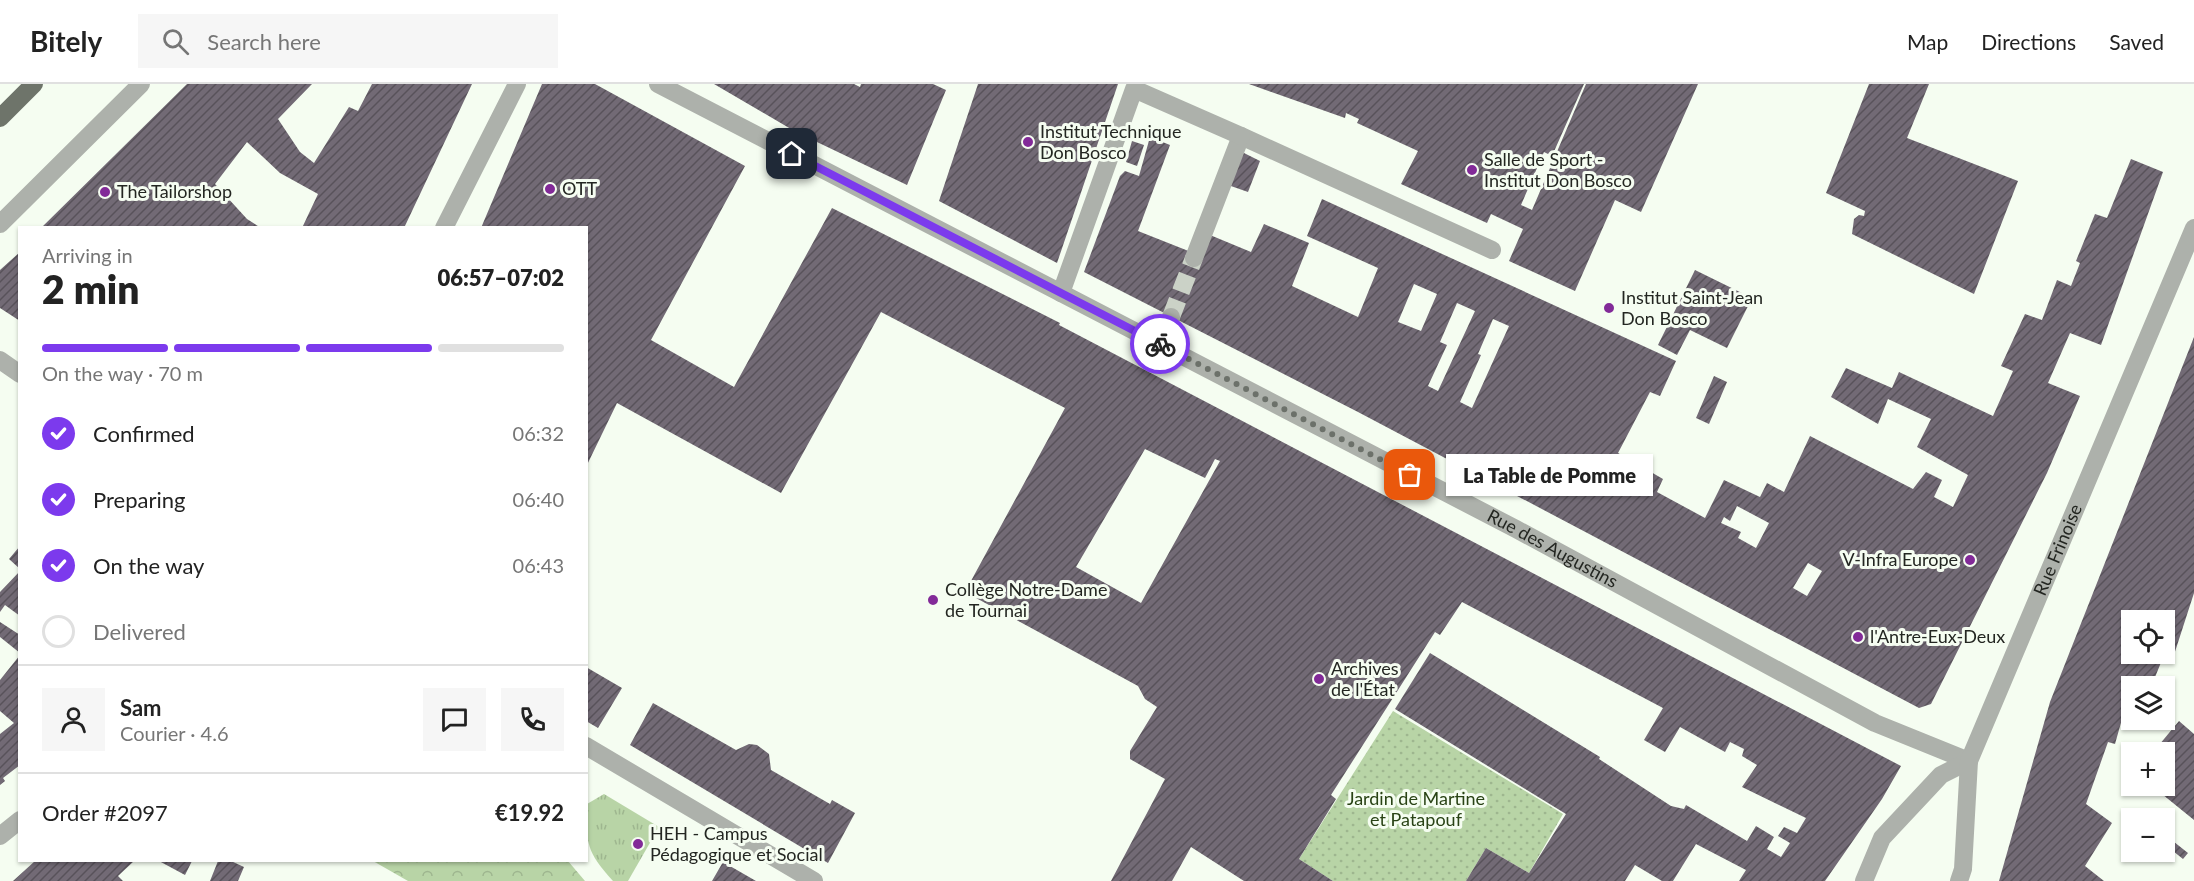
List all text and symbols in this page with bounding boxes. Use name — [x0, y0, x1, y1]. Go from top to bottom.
search box — [138, 14, 558, 68]
text: Bitely — [30, 24, 102, 58]
icon: search — [159, 25, 192, 58]
text: Search here — [207, 28, 321, 55]
text: Map — [1907, 29, 1948, 54]
text: Directions — [1981, 29, 2076, 54]
text: Saved — [2109, 29, 2164, 54]
place label: Institut Technique Don Bosco — [1040, 120, 1181, 163]
pin — [766, 128, 817, 179]
marker: Institut Technique Don Bosco — [1021, 135, 1035, 149]
icon: home — [775, 137, 808, 170]
place label: Salle de Sport - Institut Don Bosco — [1484, 148, 1632, 191]
marker: Salle de Sport - Institut Don Bosco — [1465, 163, 1479, 177]
place label: OTT — [562, 177, 597, 199]
place label: The Tailorshop — [117, 180, 232, 202]
marker: OTT — [543, 182, 557, 196]
marker: The Tailorshop — [98, 185, 112, 199]
text: Arriving in — [42, 243, 133, 267]
text: 06:57–07:02 — [438, 264, 564, 291]
text: 2 min — [42, 266, 139, 312]
place label: Institut Saint-Jean Don Bosco — [1621, 286, 1763, 329]
marker: Institut Saint-Jean Don Bosco — [1602, 301, 1616, 315]
courier — [1130, 314, 1190, 374]
icon: bike — [1144, 328, 1177, 361]
text: On the way · 70 m — [42, 361, 203, 385]
icon: check — [42, 417, 75, 450]
text: Confirmed — [93, 420, 195, 447]
text: 06:32 — [513, 421, 564, 445]
pin — [1384, 449, 1435, 500]
callout: La Table de Pomme — [1446, 454, 1653, 496]
icon: bag — [1393, 458, 1426, 491]
text: La Table de Pomme — [1463, 463, 1636, 487]
icon: check — [42, 483, 75, 516]
text: Preparing — [93, 486, 185, 513]
text: 06:40 — [513, 487, 564, 511]
street label: Rue Frinoise — [2028, 500, 2086, 599]
street label: Rue des Augustins — [1484, 504, 1622, 592]
place label: V-Infra Europe — [1843, 548, 1958, 570]
icon: check — [42, 549, 75, 582]
text: On the way — [93, 552, 204, 579]
text: 06:43 — [513, 553, 564, 577]
marker: V-Infra Europe — [1963, 553, 1977, 567]
place label: Collège Notre-Dame de Tournai — [945, 578, 1107, 621]
marker: Collège Notre-Dame de Tournai — [926, 593, 940, 607]
map controls — [2121, 610, 2175, 862]
button: locate — [2121, 610, 2175, 664]
text: Delivered — [93, 618, 186, 645]
place label: l'Antre-Eux-Deux — [1870, 625, 2005, 647]
marker: l'Antre-Eux-Deux — [1851, 630, 1865, 644]
place label: Archives de l'État — [1331, 657, 1399, 700]
marker: Archives de l'État — [1312, 672, 1326, 686]
button: layers — [2121, 676, 2175, 730]
button: person — [42, 688, 105, 751]
button: chat — [423, 688, 486, 751]
button: phone — [501, 688, 564, 751]
text: Sam — [120, 694, 162, 721]
text: Courier · 4.6 — [120, 721, 229, 745]
button: + — [2121, 742, 2175, 796]
park label: Jardin de Martine et Patapouf — [1347, 787, 1485, 830]
text: Order #2097 — [42, 799, 168, 826]
text: €19.92 — [495, 799, 564, 826]
button: − — [2121, 808, 2175, 862]
place label: HEH - Campus Pédagogique et Social — [650, 822, 823, 865]
marker: HEH - Campus Pédagogique et Social — [631, 837, 645, 851]

